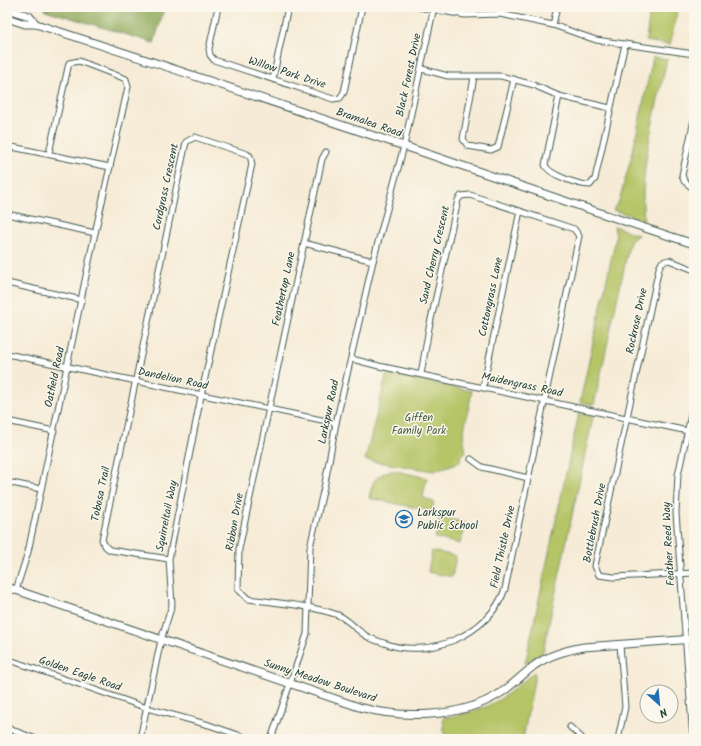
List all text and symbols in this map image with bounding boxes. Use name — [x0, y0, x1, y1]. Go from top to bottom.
street label: Black Forest Drive — [391, 32, 427, 118]
street label: Willow Park Drive — [246, 52, 328, 94]
street label: Bramalea Road — [333, 103, 405, 143]
street label: Cordgrass Crescent — [148, 141, 184, 232]
street label: Sand Cherry Crescent — [415, 203, 455, 306]
street label: Feathertop Lane — [267, 250, 301, 328]
street label: Cottongrass Lane — [474, 256, 508, 338]
street label: Rockrose Drive — [621, 286, 653, 356]
street label: Oatfield Road — [40, 345, 70, 409]
street label: Dandelion Road — [136, 363, 210, 395]
street label: Maidengrass Road — [480, 368, 565, 402]
street label: Larkspur Road — [313, 378, 345, 446]
park label: Giffen Family Park — [392, 409, 447, 440]
street label: Tobosa Trail — [86, 465, 116, 523]
street label: Squirreltail Way — [151, 478, 183, 553]
street label: Bottlebrush Drive — [578, 482, 612, 564]
street label: Ribbon Drive — [221, 491, 249, 553]
street label: Feather Reed Way — [658, 501, 680, 586]
place label: Larkspur Public School — [417, 504, 478, 535]
street label: Field Thistle Drive — [485, 504, 521, 590]
school or university icon: Larkspur Public School — [394, 509, 414, 529]
street label: Golden Eagle Road — [36, 651, 124, 697]
street label: Sunny Meadow Boulevard — [261, 654, 379, 708]
north arrow — [639, 684, 679, 724]
text: N — [656, 702, 670, 722]

